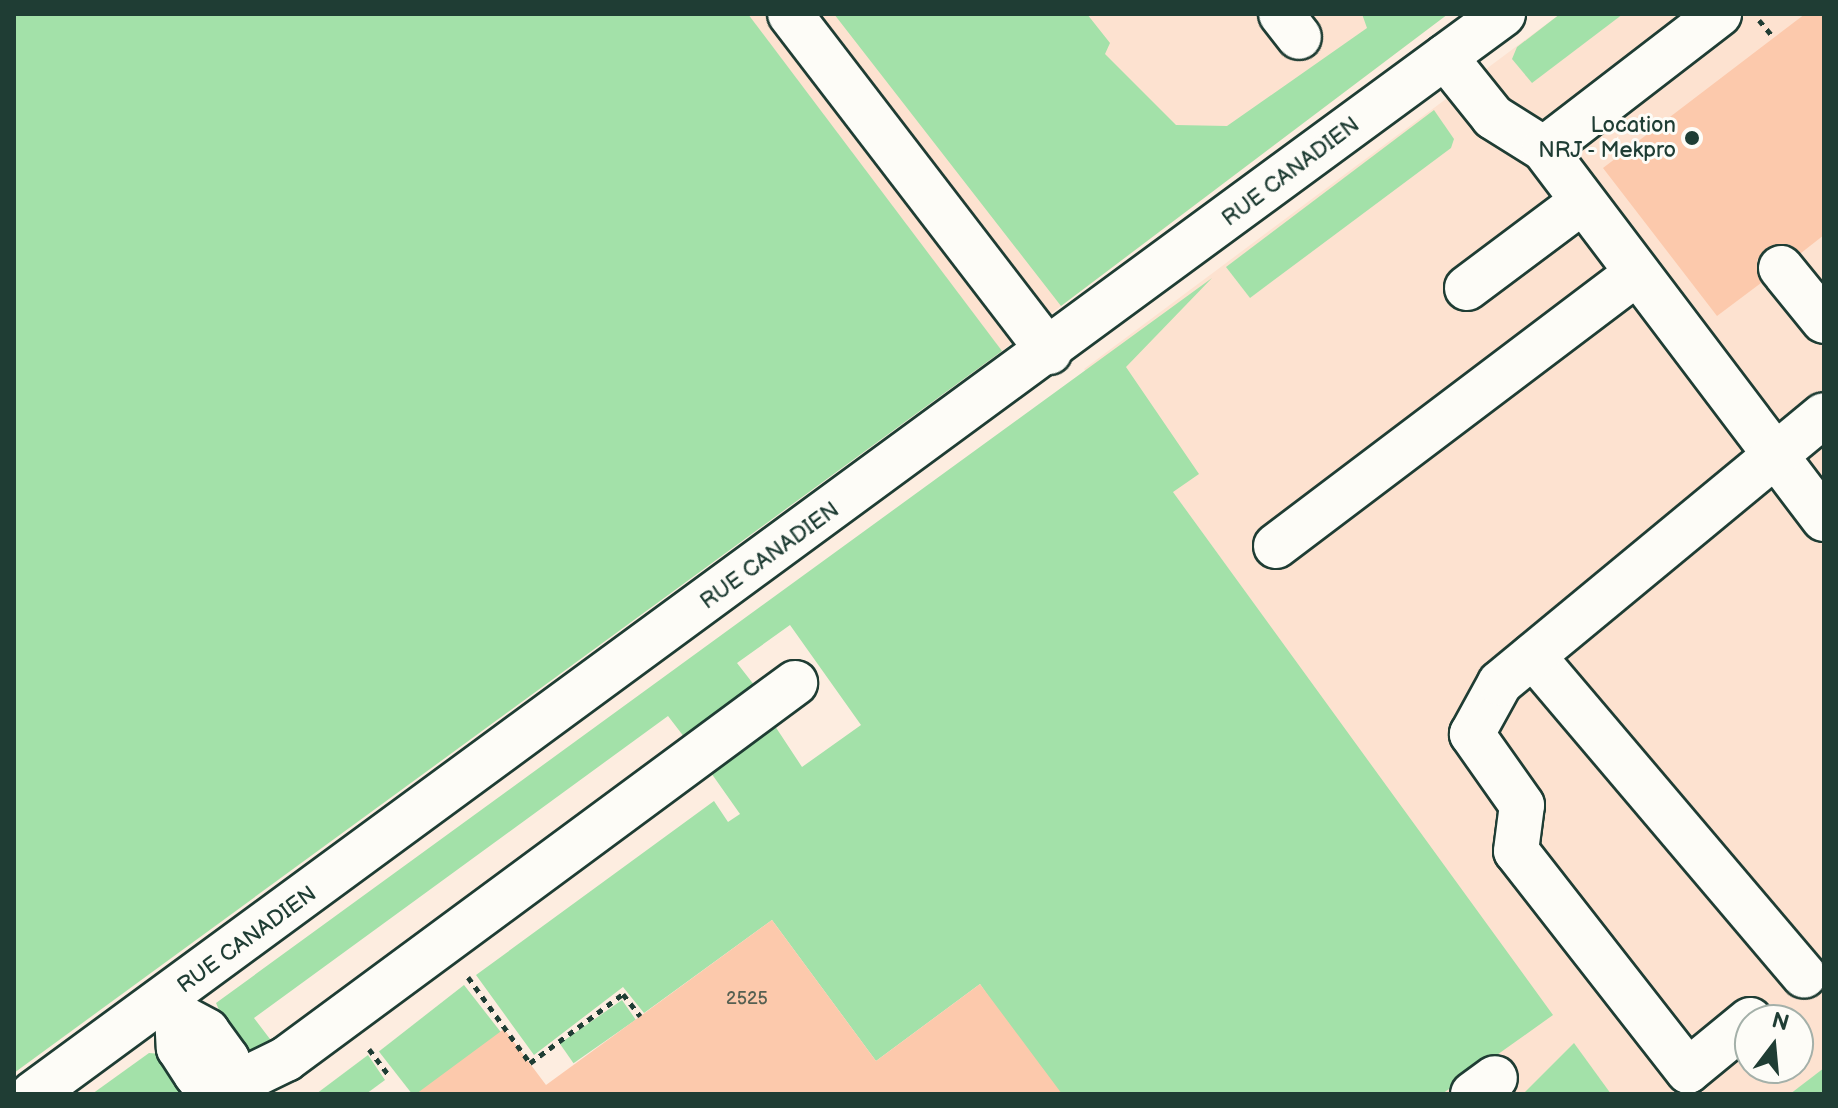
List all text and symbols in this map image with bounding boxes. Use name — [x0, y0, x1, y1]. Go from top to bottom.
street label: RUE CANADIEN — [1217, 112, 1365, 232]
place label: Location NRJ - Mekpro — [1536, 112, 1676, 164]
marker: Location NRJ - Mekpro — [1683, 129, 1701, 147]
street label: RUE CANADIEN — [695, 497, 845, 615]
street label: RUE CANADIEN — [172, 881, 322, 999]
house number: 2525 — [726, 988, 768, 1010]
north arrow — [1734, 1004, 1814, 1084]
text: N — [1769, 1007, 1792, 1038]

